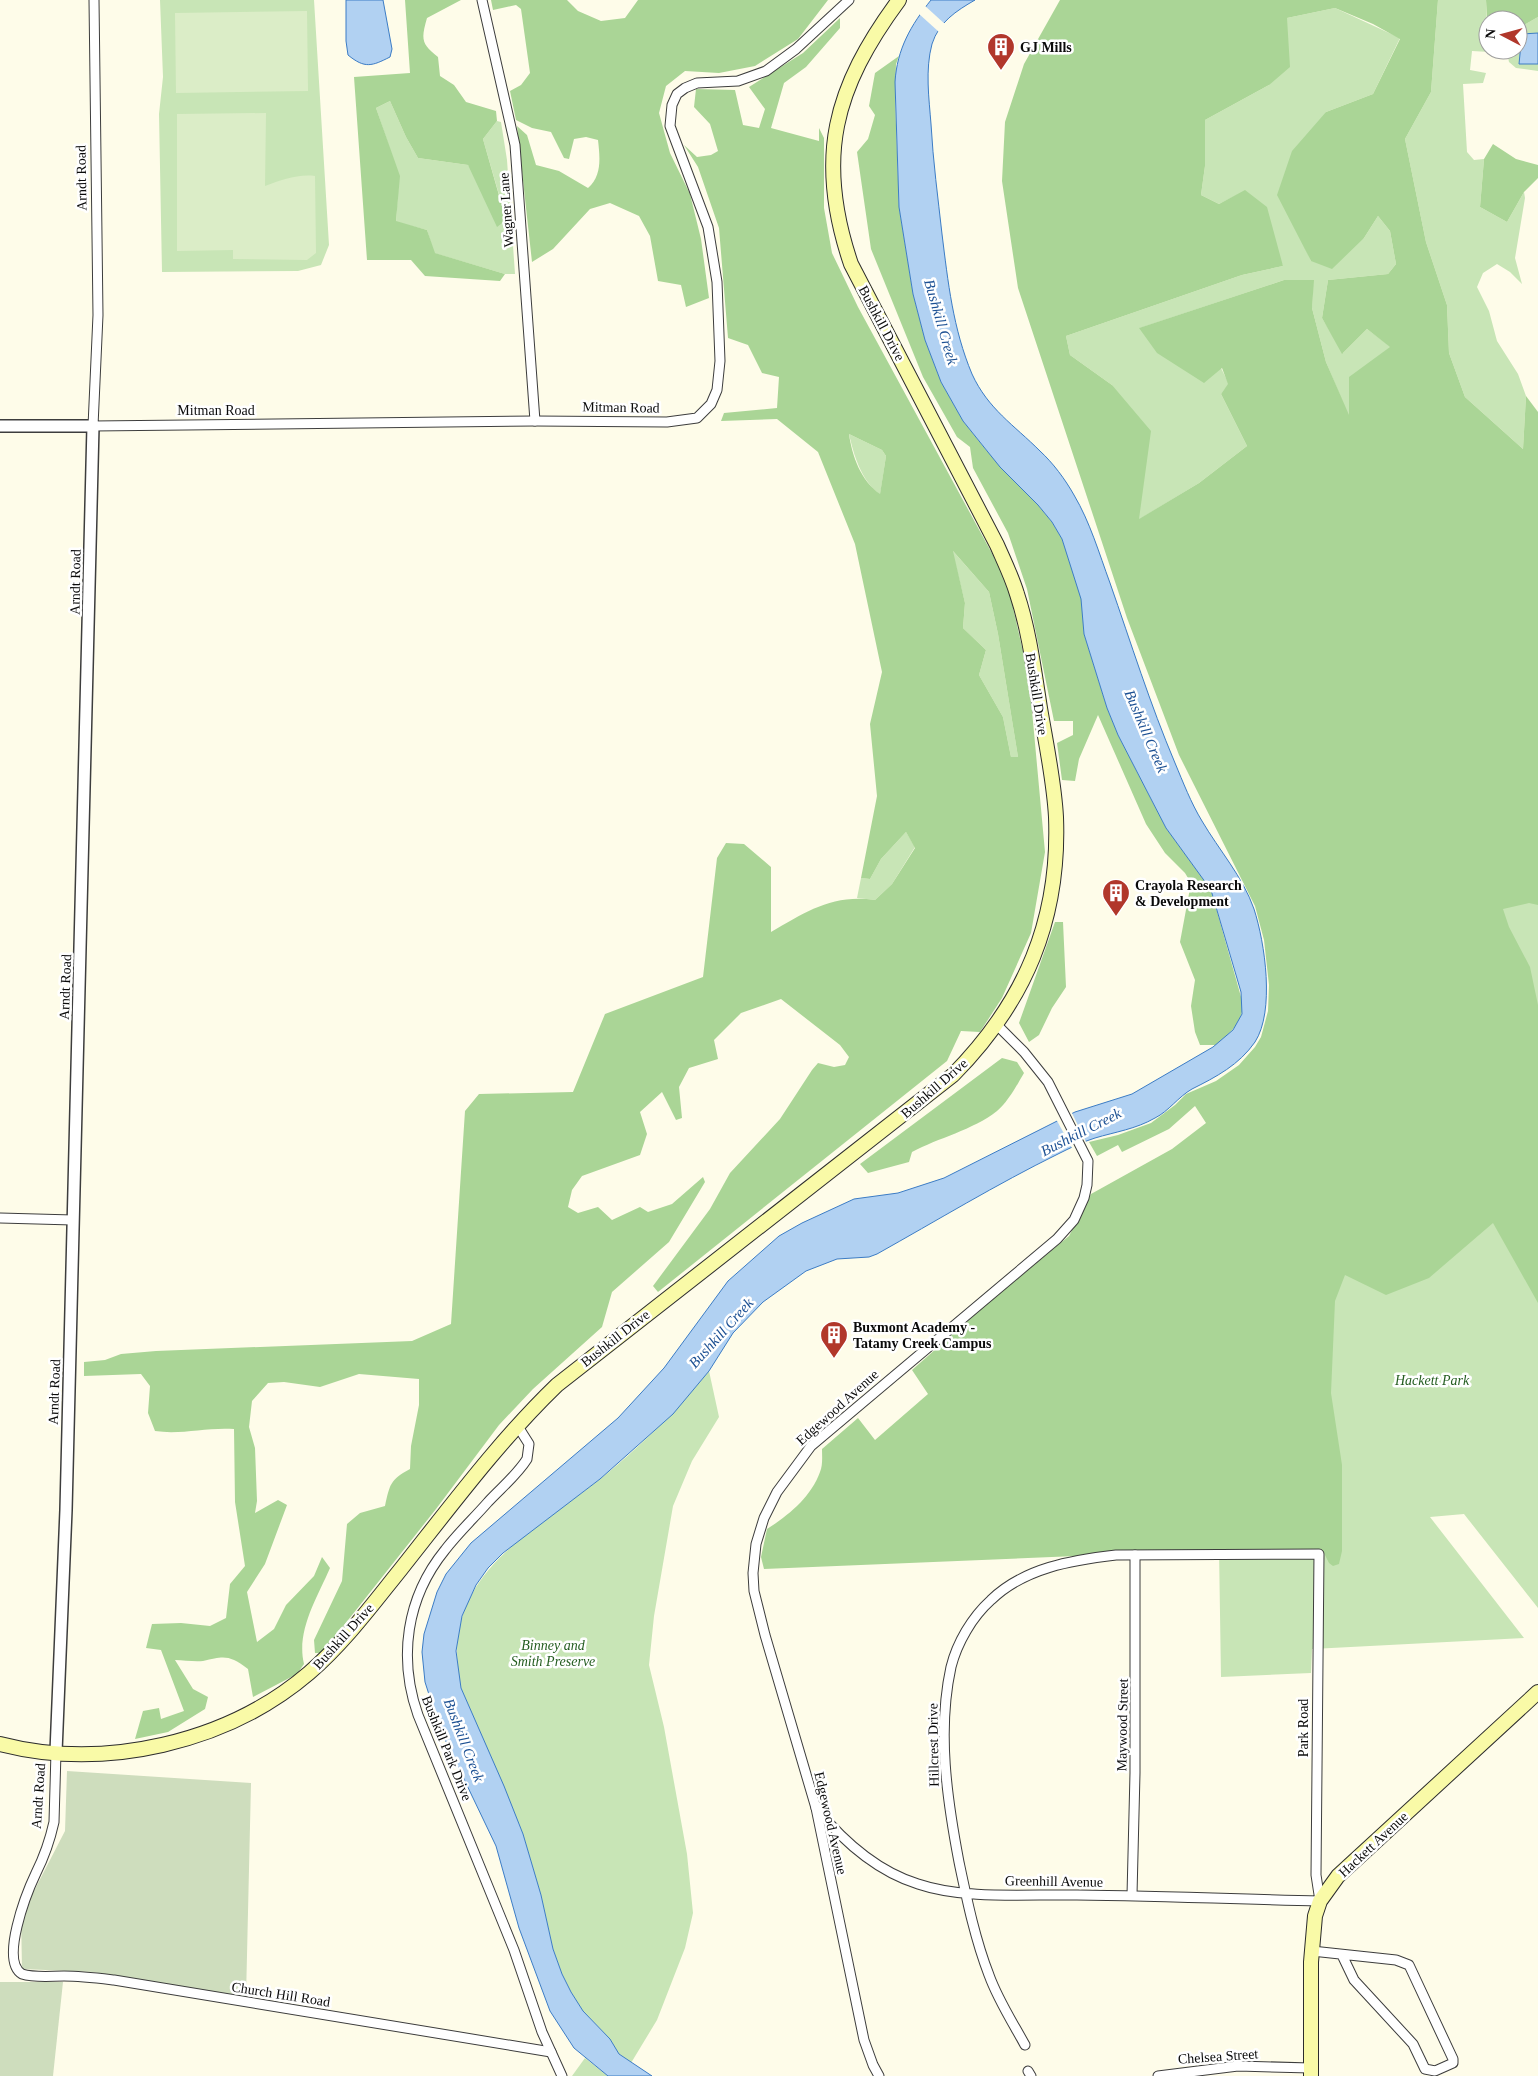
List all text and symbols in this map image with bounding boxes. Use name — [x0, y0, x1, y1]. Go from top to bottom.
north arrow — [1478, 10, 1528, 60]
text: N — [1483, 28, 1499, 40]
building icon: GJ Mills — [986, 32, 1016, 71]
place label: GJ Mills — [1020, 40, 1072, 55]
street label: Arndt Road — [73, 145, 90, 211]
street label: Wagner Lane — [496, 172, 517, 248]
water label: Bushkill Creek — [921, 277, 961, 367]
street label: Bushkill Drive — [855, 283, 908, 363]
street label: Mitman Road — [582, 399, 660, 416]
street label: Mitman Road — [177, 403, 255, 418]
street label: Arndt Road — [67, 549, 84, 615]
street label: Bushkill Drive — [1023, 652, 1050, 736]
water label: Bushkill Creek — [1121, 687, 1171, 775]
building icon: Crayola Research & Development — [1101, 878, 1131, 917]
place label: Crayola Research & Development — [1135, 878, 1242, 909]
street label: Arndt Road — [57, 954, 74, 1020]
street label: Bushkill Drive — [898, 1056, 971, 1121]
water label: Bushkill Creek — [1038, 1105, 1124, 1159]
water label: Bushkill Creek — [686, 1295, 757, 1371]
street label: Bushkill Drive — [578, 1307, 653, 1370]
building icon: Buxmont Academy - Tatamy Creek Campus — [819, 1320, 849, 1359]
place label: Buxmont Academy - Tatamy Creek Campus — [853, 1320, 992, 1351]
street label: Arndt Road — [46, 1359, 63, 1425]
street label: Edgewood Avenue — [793, 1367, 881, 1448]
park label: Hackett Park — [1394, 1373, 1470, 1388]
street label: Bushkill Drive — [310, 1601, 377, 1672]
park label: Binney and Smith Preserve — [511, 1638, 595, 1669]
street label: Maywood Street — [1114, 1678, 1131, 1772]
street label: Bushkill Park Drive — [419, 1693, 474, 1803]
water label: Bushkill Creek — [441, 1696, 487, 1784]
street label: Park Road — [1296, 1699, 1311, 1757]
street label: Hillcrest Drive — [925, 1703, 942, 1787]
street label: Arndt Road — [29, 1763, 48, 1829]
street label: Edgewood Avenue — [811, 1770, 850, 1876]
street label: Hackett Avenue — [1336, 1809, 1411, 1880]
street label: Greenhill Avenue — [1005, 1873, 1103, 1890]
street label: Church Hill Road — [231, 1979, 331, 2010]
street label: Chelsea Street — [1177, 2046, 1259, 2067]

